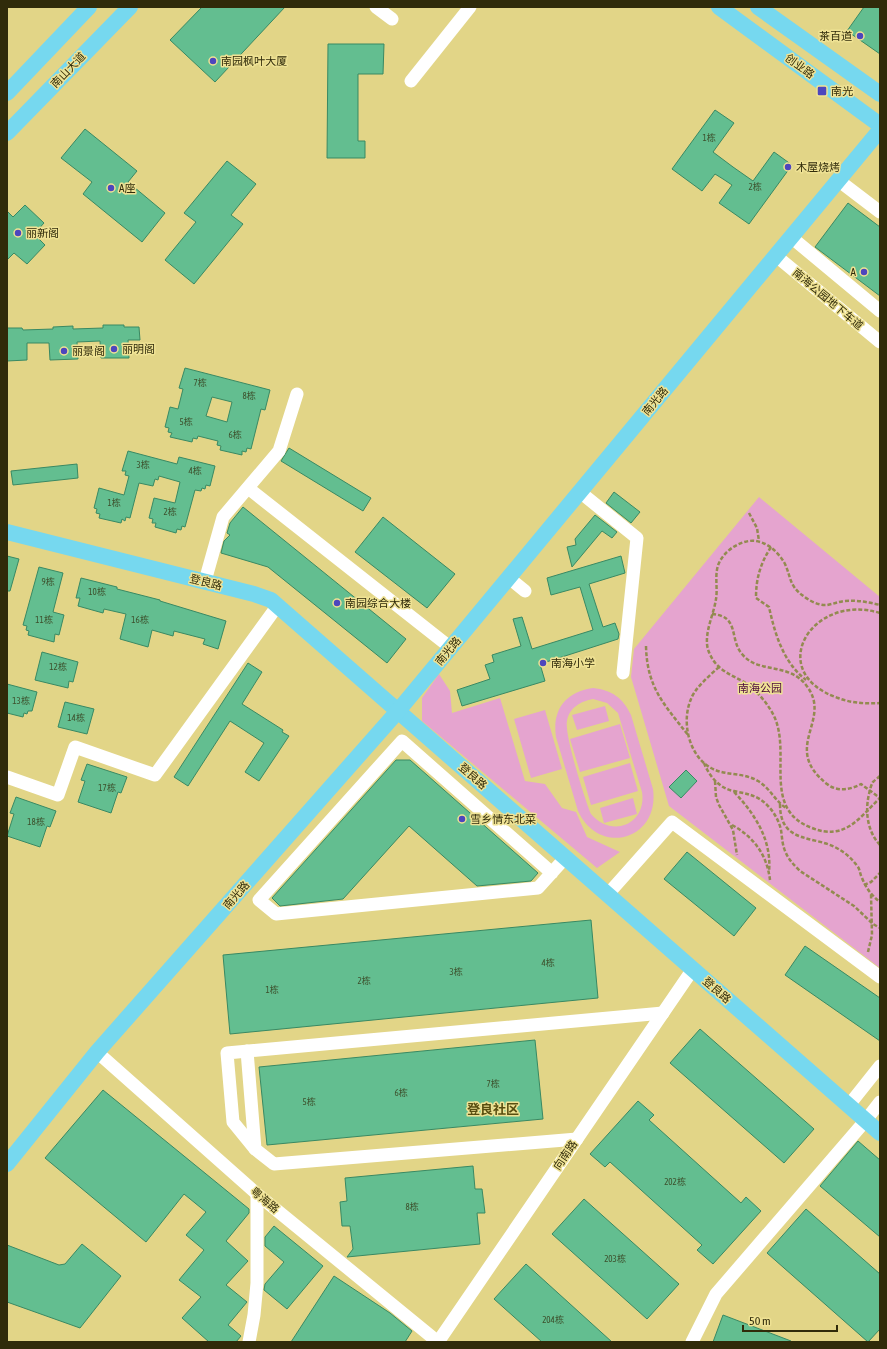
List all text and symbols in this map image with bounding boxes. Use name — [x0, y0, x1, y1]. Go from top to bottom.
place label: 茶百道 — [819, 30, 852, 42]
marker: 茶百道 — [855, 31, 865, 41]
street label: 南山大道 — [48, 50, 88, 90]
street label: 创业路 — [783, 51, 817, 81]
place label: 南园枫叶大厦 — [221, 55, 287, 67]
marker: 南园枫叶大厦 — [208, 56, 218, 66]
marker: 南光 — [816, 85, 828, 97]
place label: 南光 — [831, 85, 853, 97]
house number: 1栋 — [702, 132, 716, 143]
place label: 木屋烧烤 — [796, 161, 840, 173]
marker: 木屋烧烤 — [783, 162, 793, 172]
house number: 2栋 — [748, 181, 762, 192]
place label: A座 — [119, 182, 135, 194]
marker: A座 — [106, 183, 116, 193]
place label: 丽新阁 — [26, 227, 59, 239]
marker: 丽新阁 — [13, 228, 23, 238]
street label: 南海公园地下车道 — [790, 266, 866, 332]
place label: A — [851, 266, 857, 278]
marker: A — [859, 267, 869, 277]
place label: 丽明阁 — [122, 343, 155, 355]
marker: 丽明阁 — [109, 344, 119, 354]
place label: 丽景阁 — [72, 345, 105, 357]
marker: 丽景阁 — [59, 346, 69, 356]
house number: 7栋 — [193, 377, 207, 388]
street label: 南光路 — [640, 385, 670, 417]
house number: 8栋 — [242, 390, 256, 401]
house number: 5栋 — [179, 416, 193, 427]
house number: 6栋 — [228, 429, 242, 440]
house number: 3栋 — [136, 459, 150, 470]
house number: 4栋 — [188, 465, 202, 476]
house number: 1栋 — [107, 497, 121, 508]
house number: 2栋 — [163, 506, 177, 517]
street label: 登良路 — [189, 572, 223, 592]
house number: 9栋 — [41, 576, 55, 587]
house number: 10栋 — [88, 586, 106, 597]
place label: 南园综合大楼 — [345, 597, 411, 609]
marker: 南园综合大楼 — [332, 598, 342, 608]
house number: 11栋 — [35, 614, 53, 625]
house number: 16栋 — [131, 614, 149, 625]
street label: 南光路 — [433, 635, 463, 667]
place label: 南海小学 — [551, 657, 595, 669]
marker: 南海小学 — [538, 658, 548, 668]
house number: 12栋 — [49, 661, 67, 672]
park label: 南海公园 — [738, 682, 782, 694]
house number: 13栋 — [12, 695, 30, 706]
house number: 14栋 — [67, 712, 85, 723]
street label: 登良路 — [457, 761, 489, 791]
house number: 17栋 — [98, 782, 116, 793]
place label: 雪乡情东北菜 — [470, 813, 536, 825]
marker: 雪乡情东北菜 — [457, 814, 467, 824]
house number: 18栋 — [27, 816, 45, 827]
street label: 南光路 — [221, 879, 251, 911]
house number: 4栋 — [541, 957, 555, 968]
house number: 3栋 — [449, 966, 463, 977]
house number: 2栋 — [357, 975, 371, 986]
street label: 登良路 — [701, 975, 733, 1005]
house number: 1栋 — [265, 984, 279, 995]
house number: 7栋 — [486, 1078, 500, 1089]
house number: 6栋 — [394, 1087, 408, 1098]
house number: 5栋 — [302, 1096, 316, 1107]
district label: 登良社区 — [467, 1102, 519, 1117]
street label: 向南路 — [551, 1138, 579, 1172]
house number: 202栋 — [664, 1176, 686, 1187]
street label: 粤海路 — [249, 1185, 281, 1215]
house number: 8栋 — [405, 1201, 419, 1212]
house number: 203栋 — [604, 1253, 626, 1264]
scale bar — [743, 1307, 837, 1333]
house number: 204栋 — [542, 1314, 564, 1325]
text: 50 m — [749, 1314, 771, 1328]

